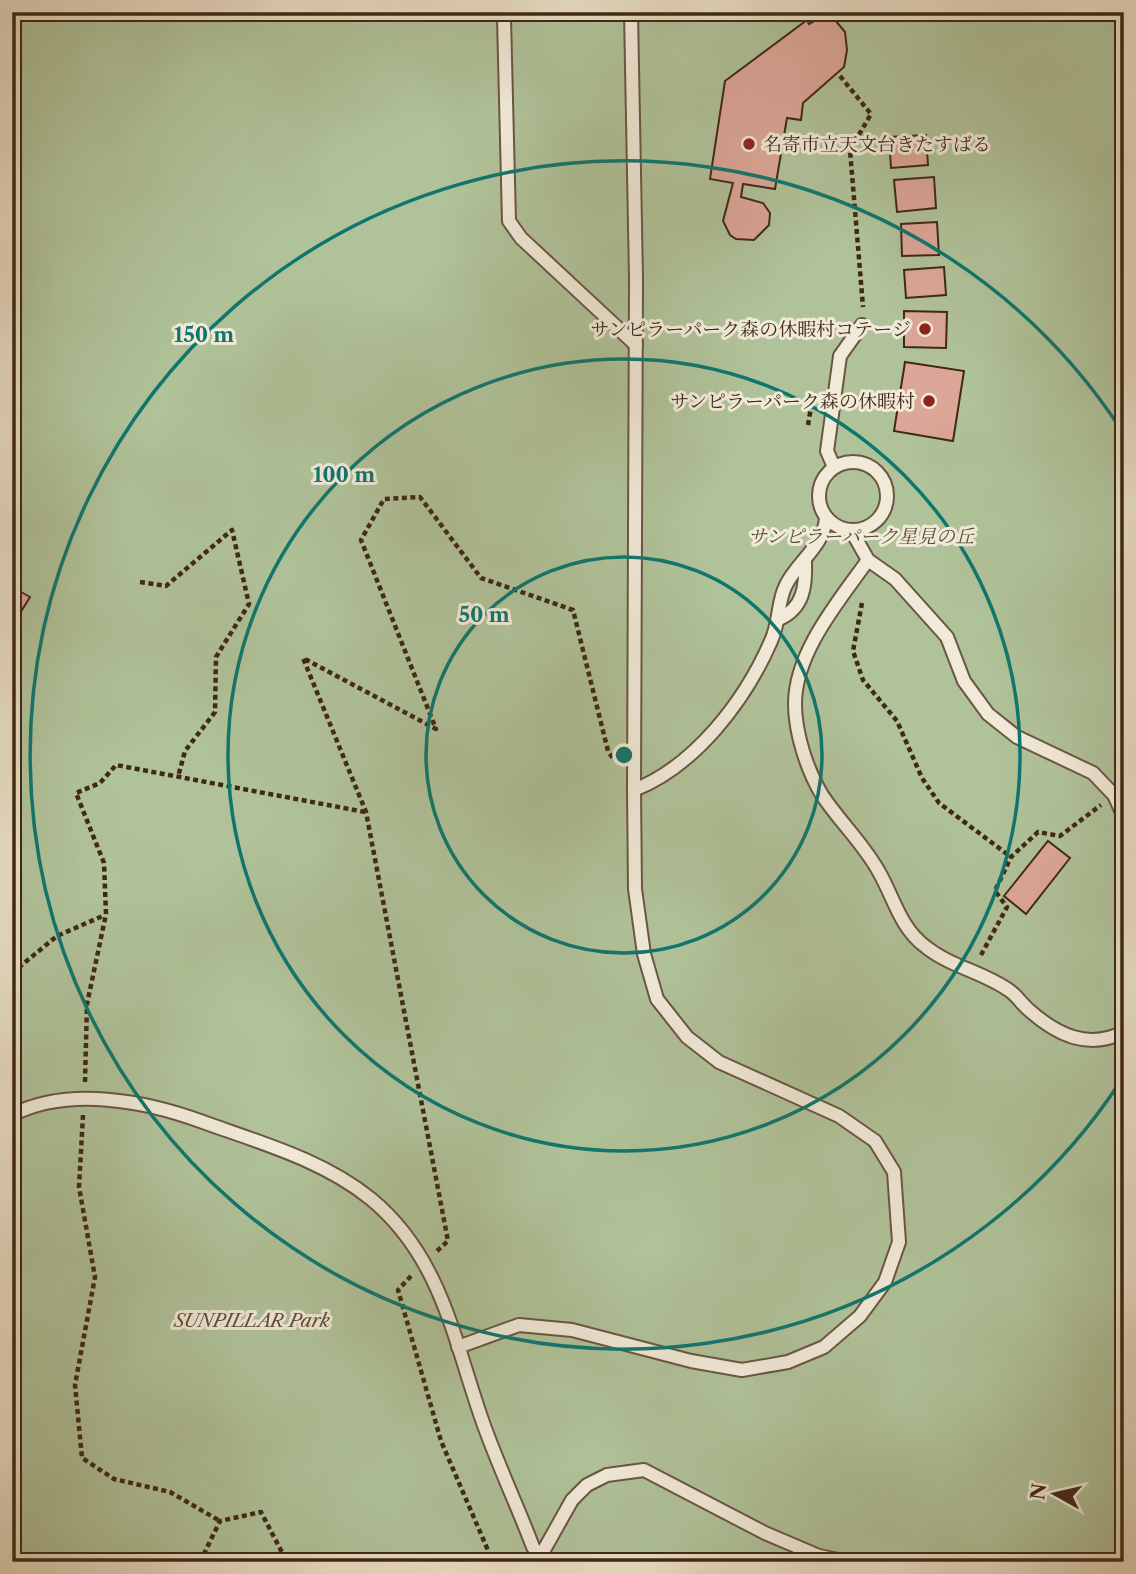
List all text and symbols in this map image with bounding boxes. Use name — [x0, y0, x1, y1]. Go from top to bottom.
place label: 名寄市立天文台きたすばる — [763, 133, 991, 156]
marker: 名寄市立天文台きたすばる — [741, 136, 757, 152]
place label: サンピラーパーク森の休暇村コテージ — [590, 318, 911, 341]
marker: サンピラーパーク森の休暇村コテージ — [917, 321, 933, 337]
text: 150 m — [174, 322, 234, 347]
place label: サンピラーパーク森の休暇村 — [670, 390, 915, 413]
marker: サンピラーパーク森の休暇村 — [921, 393, 937, 409]
text: 100 m — [313, 462, 375, 487]
park label: サンピラーパーク星見の丘 — [748, 525, 975, 548]
text: 50 m — [458, 602, 510, 627]
centre of rings — [612, 743, 636, 767]
park label: SUNPILLAR Park — [173, 1309, 330, 1332]
north arrow — [1020, 1458, 1090, 1528]
text: N — [1026, 1482, 1051, 1501]

